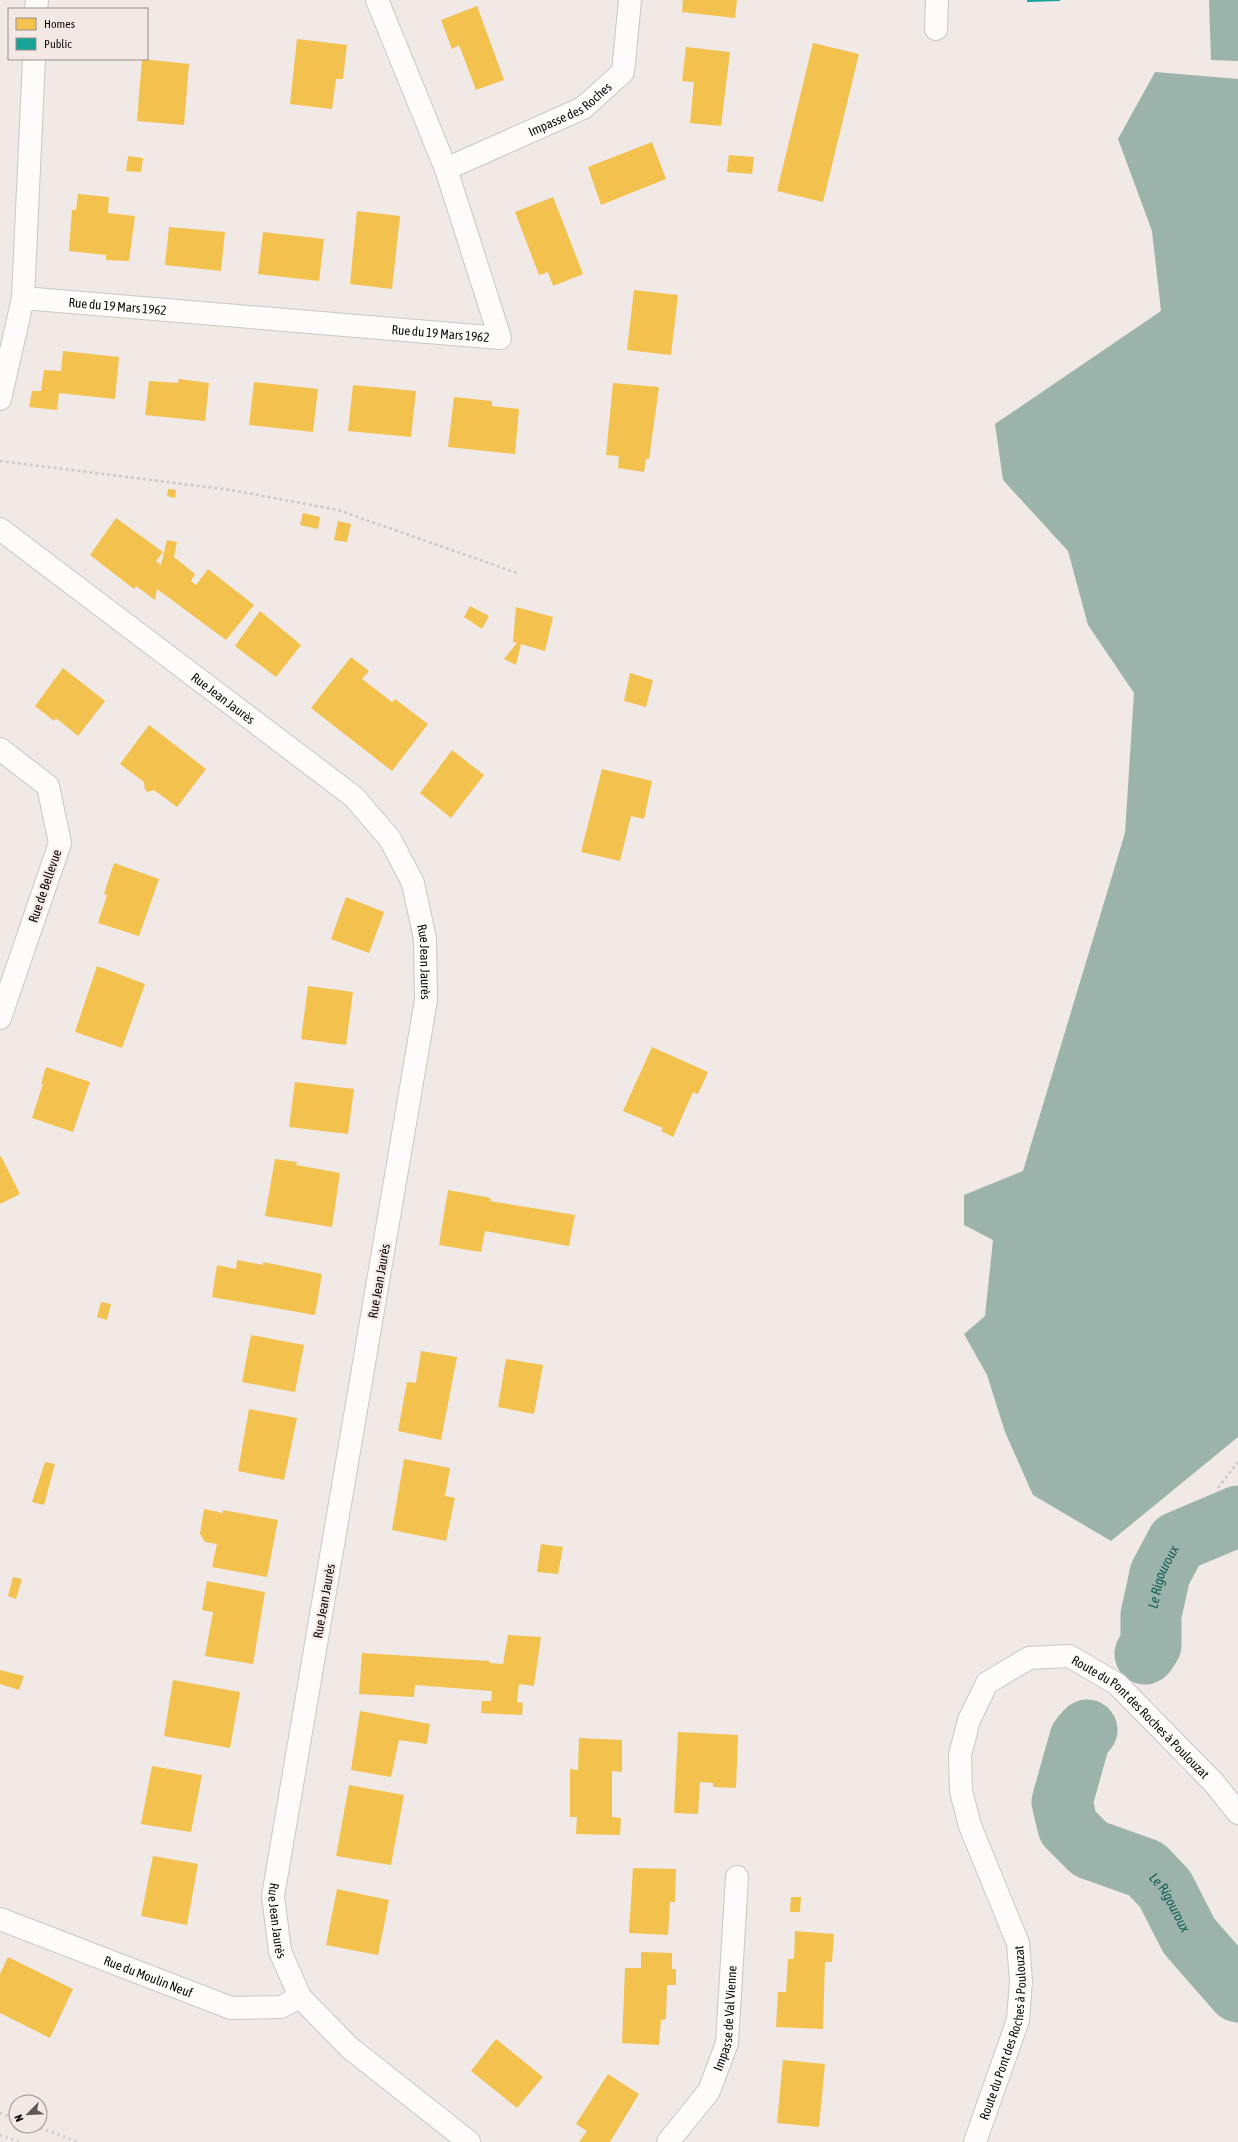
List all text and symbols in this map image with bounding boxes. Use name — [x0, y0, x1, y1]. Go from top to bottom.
legend — [8, 8, 148, 60]
text: Homes — [44, 17, 75, 31]
text: Public — [44, 37, 72, 51]
street label: Impasse des Roches — [526, 79, 615, 139]
street label: Rue du 19 Mars 1962 — [68, 294, 167, 318]
street label: Rue du 19 Mars 1962 — [391, 321, 490, 345]
street label: Rue Jean Jaurès — [189, 669, 258, 727]
street label: Rue de Bellevue — [25, 847, 65, 925]
street label: Rue Jean Jaurès — [415, 923, 433, 1000]
street label: Rue Jean Jaurès — [365, 1242, 393, 1319]
water label: Le Rigouroux — [1145, 1542, 1182, 1610]
street label: Rue Jean Jaurès — [310, 1562, 338, 1639]
street label: Route du Pont des Roches à Poulouzat — [1069, 1652, 1213, 1782]
water label: Le Rigouroux — [1146, 1870, 1194, 1935]
street label: Rue Jean Jaurès — [266, 1882, 290, 1961]
street label: Route du Pont des Roches à Poulouzat — [976, 1945, 1029, 2122]
street label: Rue du Moulin Neuf — [102, 1952, 195, 2000]
street label: Impasse de Val Vienne — [710, 1965, 739, 2073]
north arrow — [8, 2094, 48, 2134]
text: N — [12, 2113, 26, 2123]

